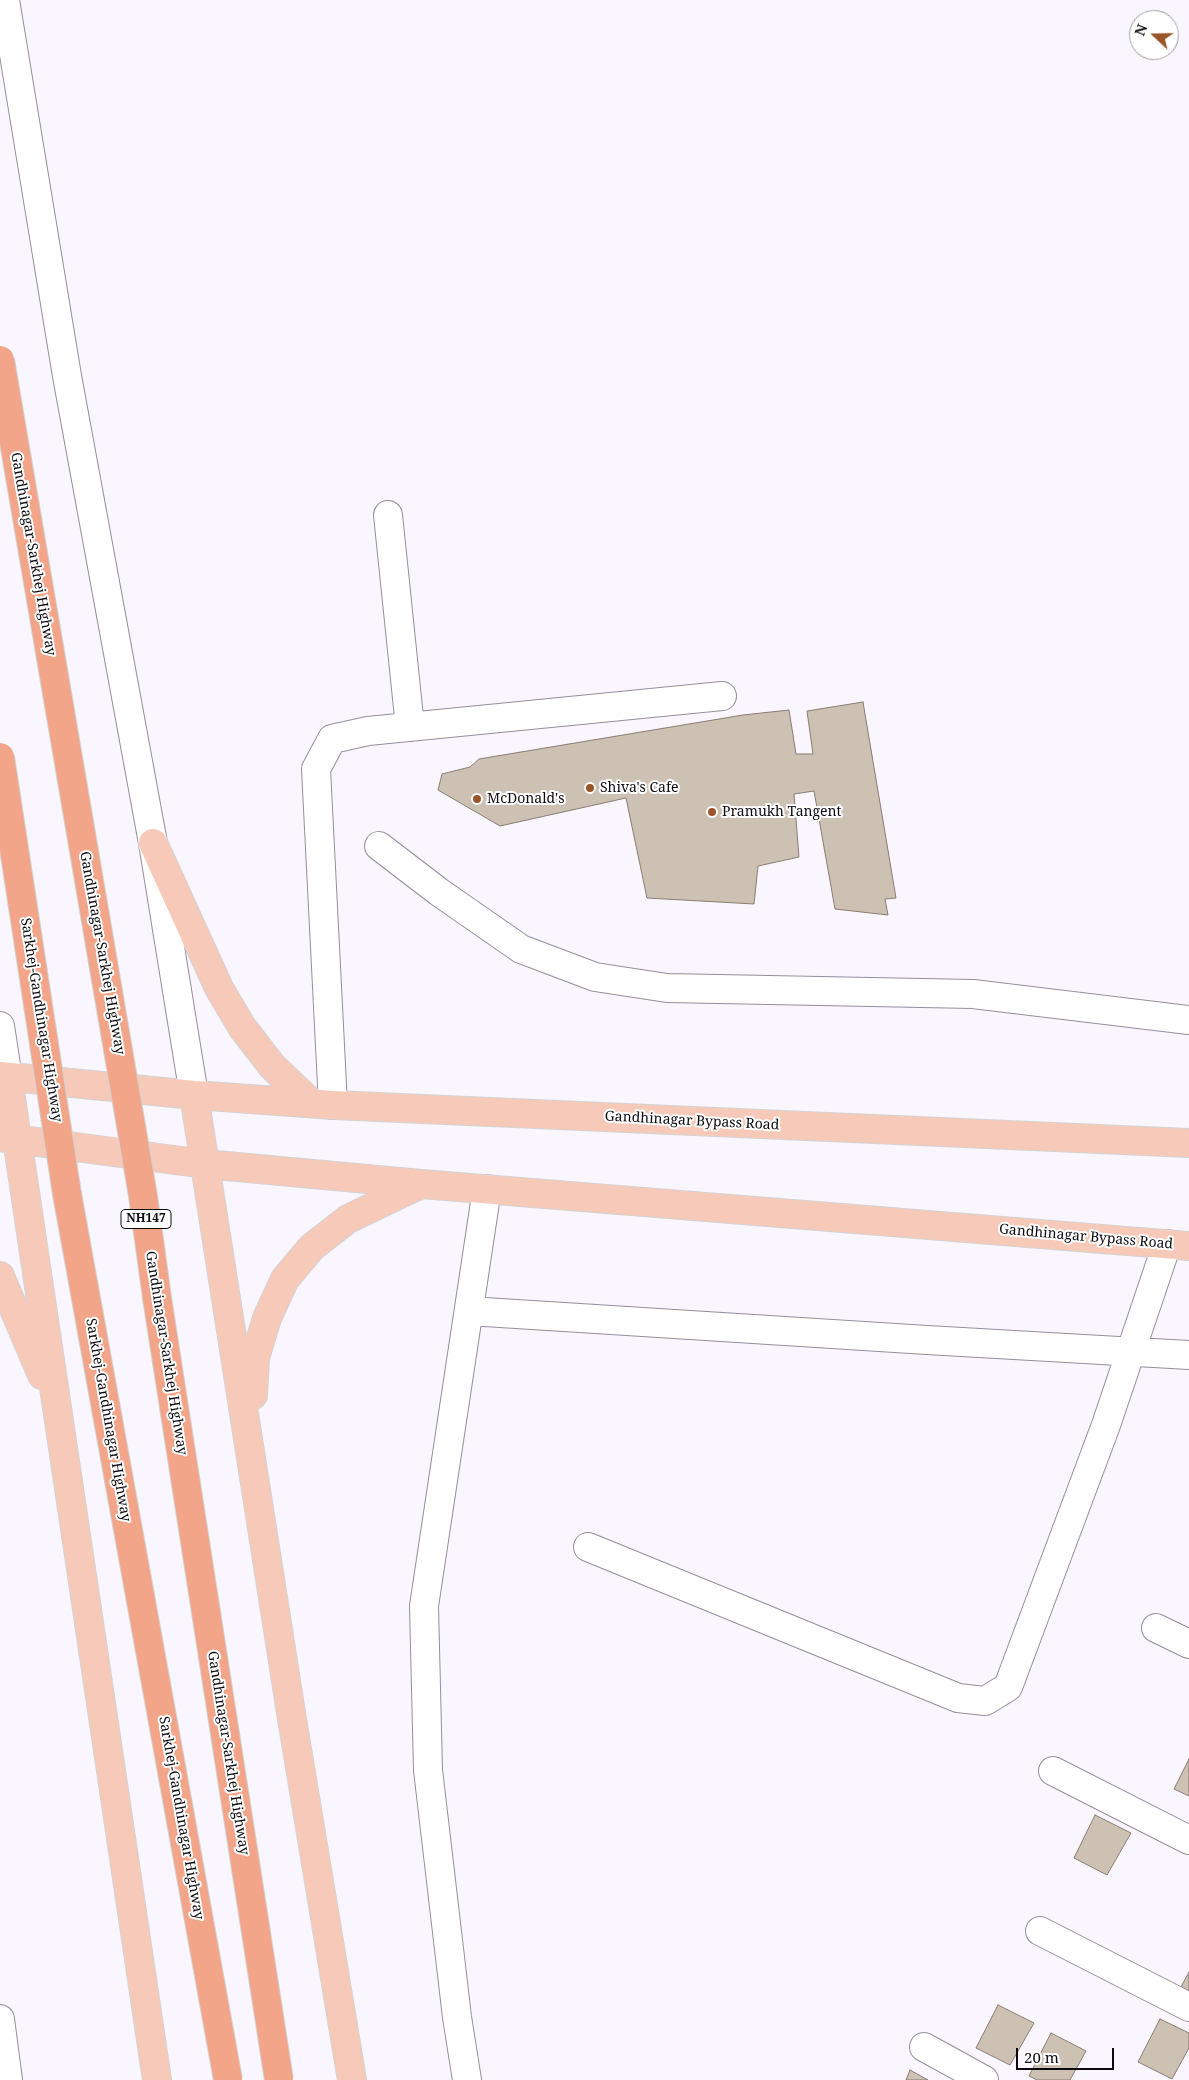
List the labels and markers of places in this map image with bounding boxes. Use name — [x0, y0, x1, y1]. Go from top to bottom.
place label: Shiva's Cafe — [600, 780, 679, 796]
marker: Shiva's Cafe — [584, 782, 596, 794]
place label: McDonald's — [487, 791, 565, 807]
marker: McDonald's — [471, 793, 483, 805]
place label: Pramukh Tangent — [722, 804, 842, 820]
marker: Pramukh Tangent — [706, 806, 718, 818]

